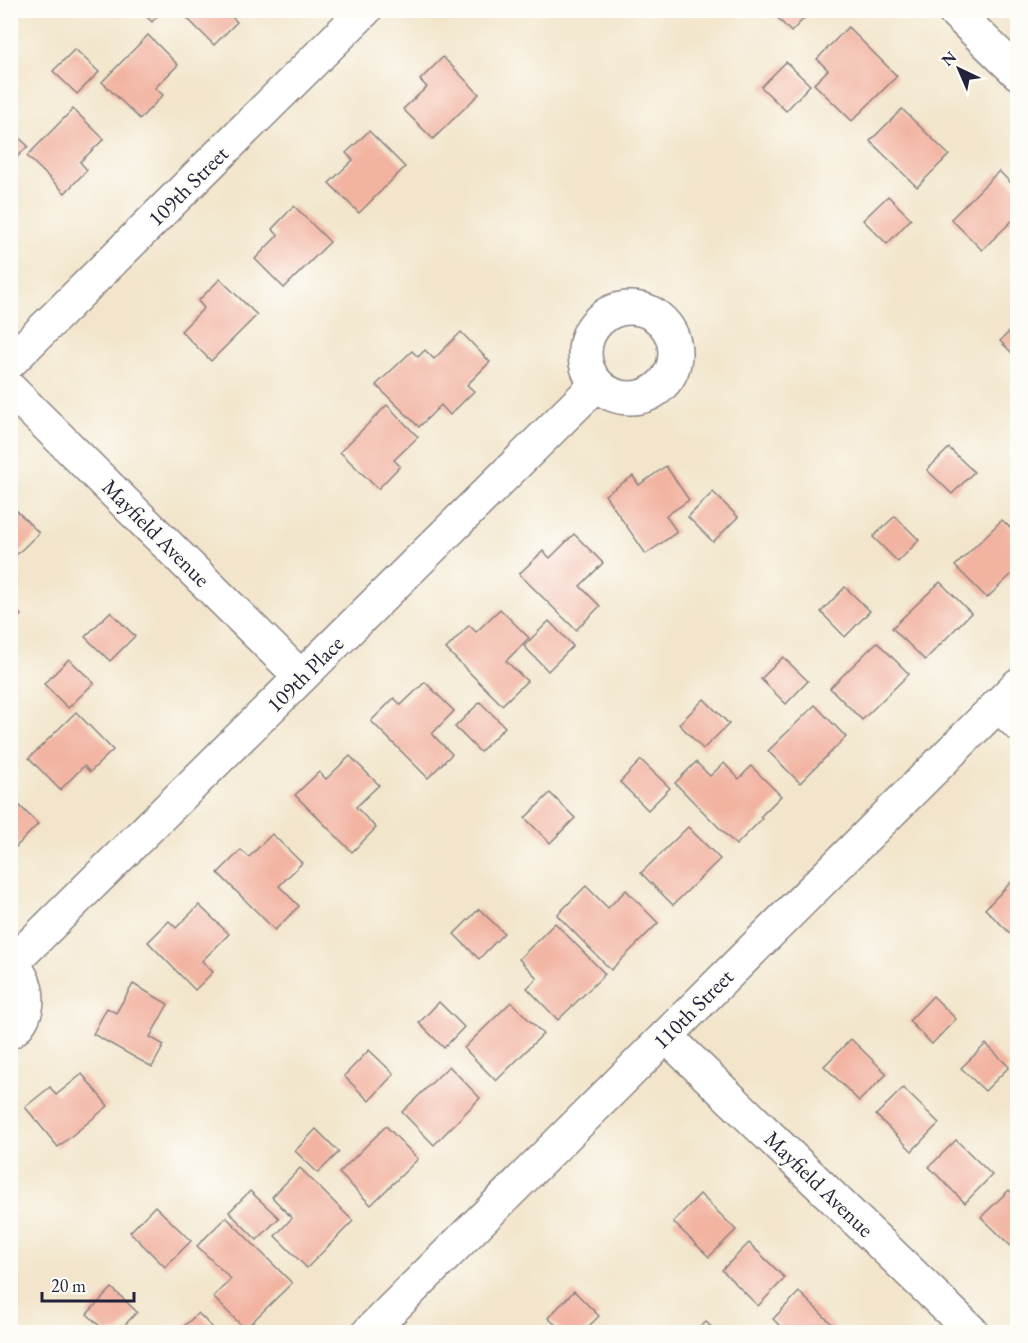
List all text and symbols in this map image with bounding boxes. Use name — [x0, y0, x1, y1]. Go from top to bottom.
north arrow — [929, 39, 989, 99]
text: N — [937, 46, 961, 71]
street label: 109th Street — [141, 139, 235, 233]
street label: Mayfield Avenue — [96, 473, 217, 594]
street label: 109th Place — [260, 629, 350, 719]
street label: 110th Street — [646, 962, 740, 1056]
street label: Mayfield Avenue — [758, 1124, 880, 1244]
scale bar — [42, 1265, 134, 1303]
text: 20 m — [51, 1274, 86, 1297]

